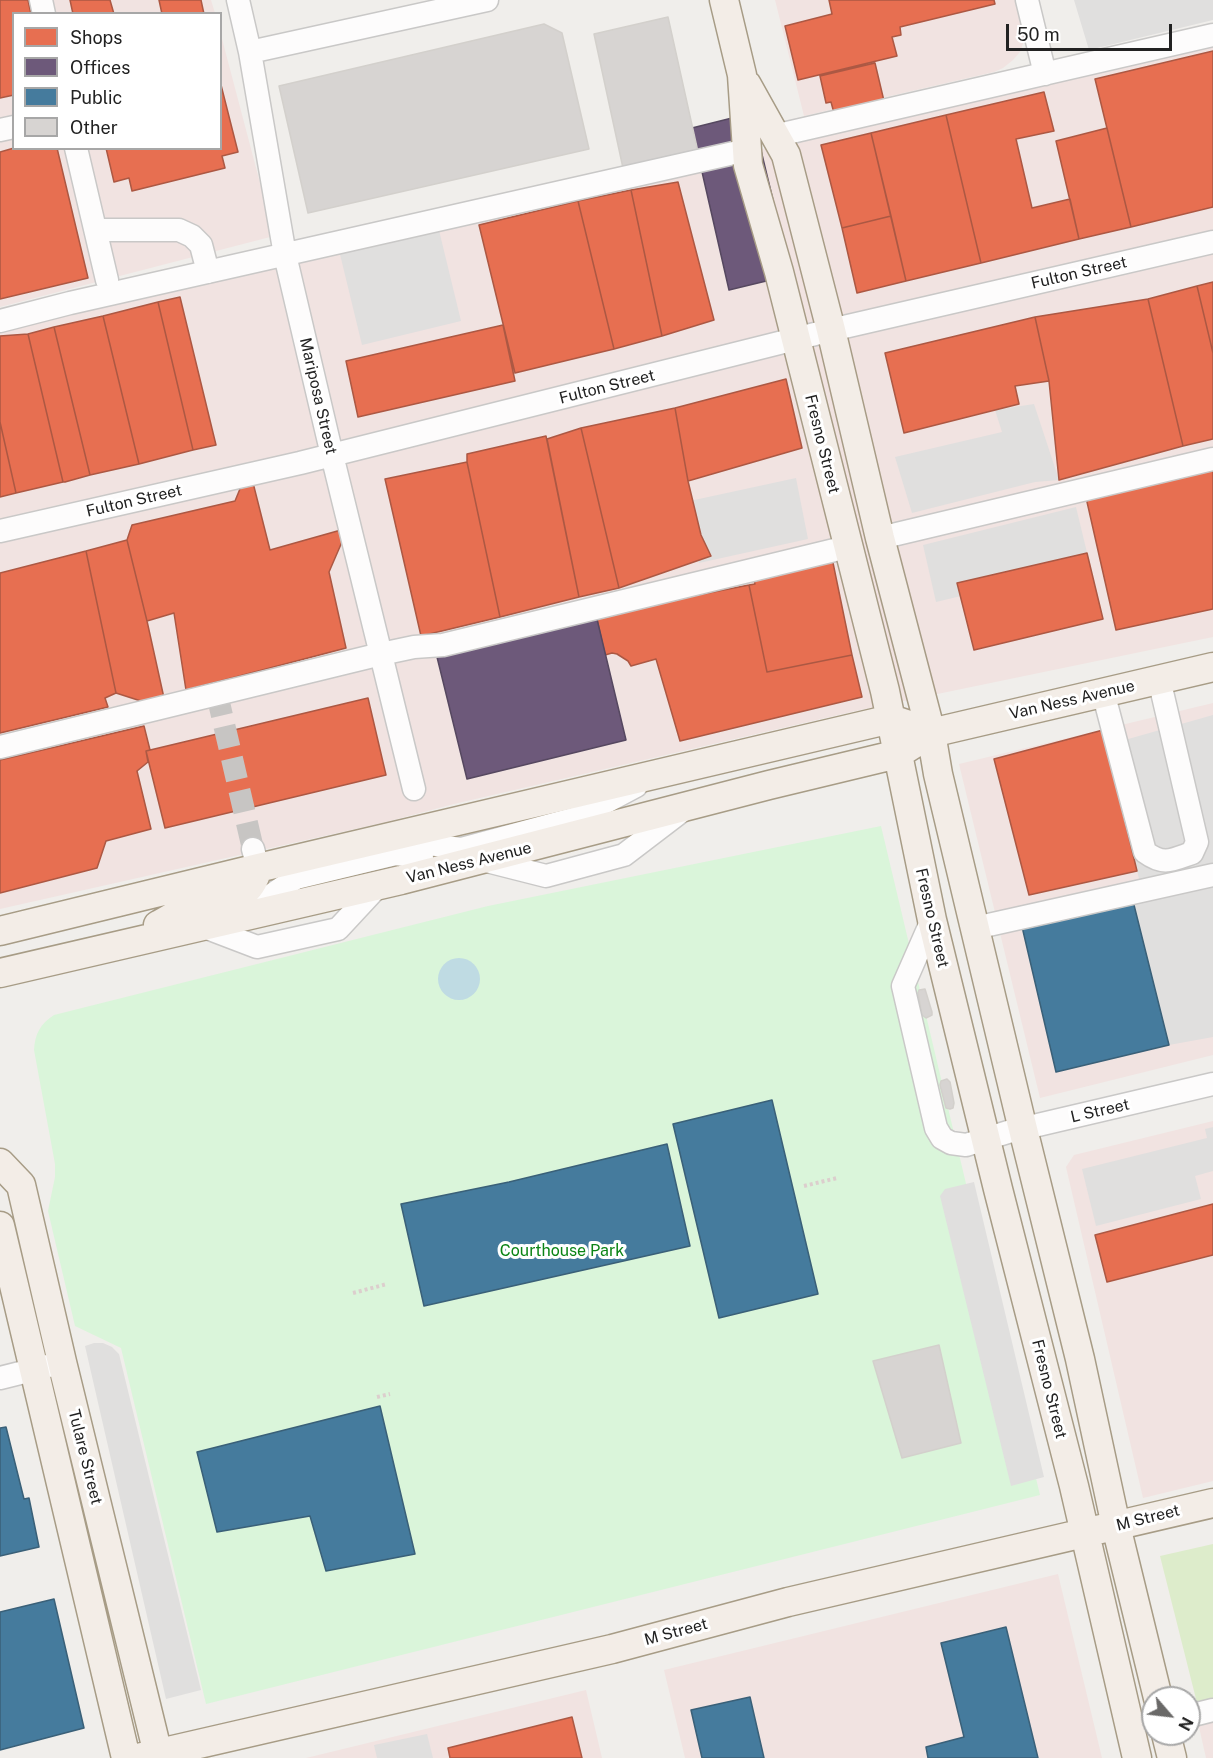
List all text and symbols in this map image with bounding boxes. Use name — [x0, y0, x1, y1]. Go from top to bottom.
legend — [12, 12, 222, 150]
scale bar — [1009, 12, 1176, 50]
text: 50 m — [1017, 24, 1060, 45]
text: Shops — [70, 27, 122, 48]
text: Offices — [70, 57, 130, 78]
text: Public — [70, 87, 122, 108]
text: Other — [70, 117, 118, 138]
street label: Fulton Street — [1029, 253, 1129, 293]
street label: Mariposa Street — [295, 336, 341, 456]
street label: Fulton Street — [557, 366, 657, 408]
street label: Fresno Street — [800, 392, 844, 496]
street label: Fulton Street — [84, 481, 184, 521]
street label: Van Ness Avenue — [1007, 676, 1137, 724]
street label: Van Ness Avenue — [405, 838, 533, 888]
street label: Fresno Street — [911, 866, 953, 970]
street label: L Street — [1069, 1095, 1131, 1127]
park label: Courthouse Park — [500, 1241, 624, 1261]
street label: Fresno Street — [1027, 1337, 1071, 1441]
street label: Tulare Street — [64, 1407, 106, 1507]
street label: M Street — [1114, 1501, 1182, 1535]
street label: M Street — [642, 1614, 710, 1650]
north arrow — [1141, 1686, 1201, 1746]
text: N — [1174, 1714, 1197, 1734]

